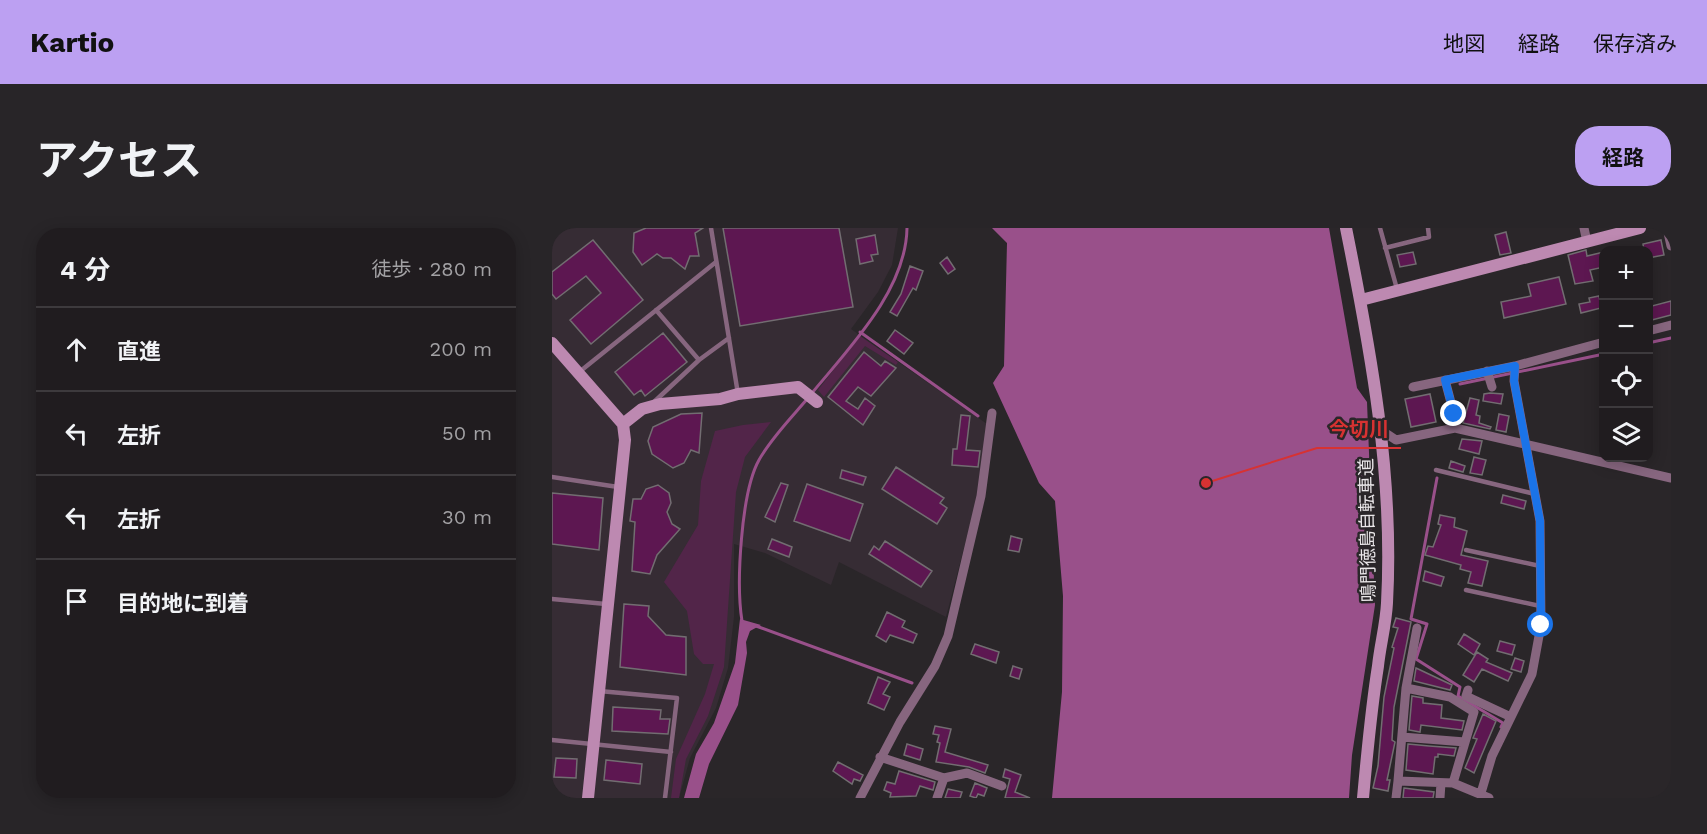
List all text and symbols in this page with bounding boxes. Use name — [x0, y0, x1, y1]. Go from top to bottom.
text: Kartio — [30, 26, 114, 59]
text: 地図 — [1443, 31, 1485, 56]
text: 経路 — [1518, 31, 1560, 56]
text: 保存済み — [1593, 31, 1677, 56]
button: 経路 — [1575, 126, 1671, 186]
text: アクセス — [36, 136, 202, 185]
map controls — [1599, 246, 1653, 462]
button: + — [1599, 246, 1653, 300]
text: 4 分 — [60, 255, 110, 285]
text: 徒歩 · 280 m — [372, 257, 492, 281]
button: − — [1599, 300, 1653, 354]
icon: ahead — [60, 333, 93, 366]
text: 200 m — [430, 337, 492, 361]
text: 直進 — [117, 339, 161, 364]
button: locate — [1599, 354, 1653, 408]
route end — [1440, 400, 1466, 426]
button: layers — [1599, 408, 1653, 462]
callout: 今切川 — [1317, 410, 1401, 448]
icon: left — [60, 417, 93, 450]
text: 今切川 — [1329, 417, 1389, 441]
text: 50 m — [442, 421, 492, 445]
text: 左折 — [117, 423, 161, 448]
street label: 鳴門徳島自転車道 — [1355, 458, 1379, 602]
icon: left — [60, 501, 93, 534]
text: 30 m — [442, 505, 492, 529]
text: 左折 — [117, 507, 161, 532]
icon: arrive — [60, 585, 93, 618]
text: 目的地に到着 — [117, 591, 249, 616]
route start — [1527, 611, 1553, 637]

